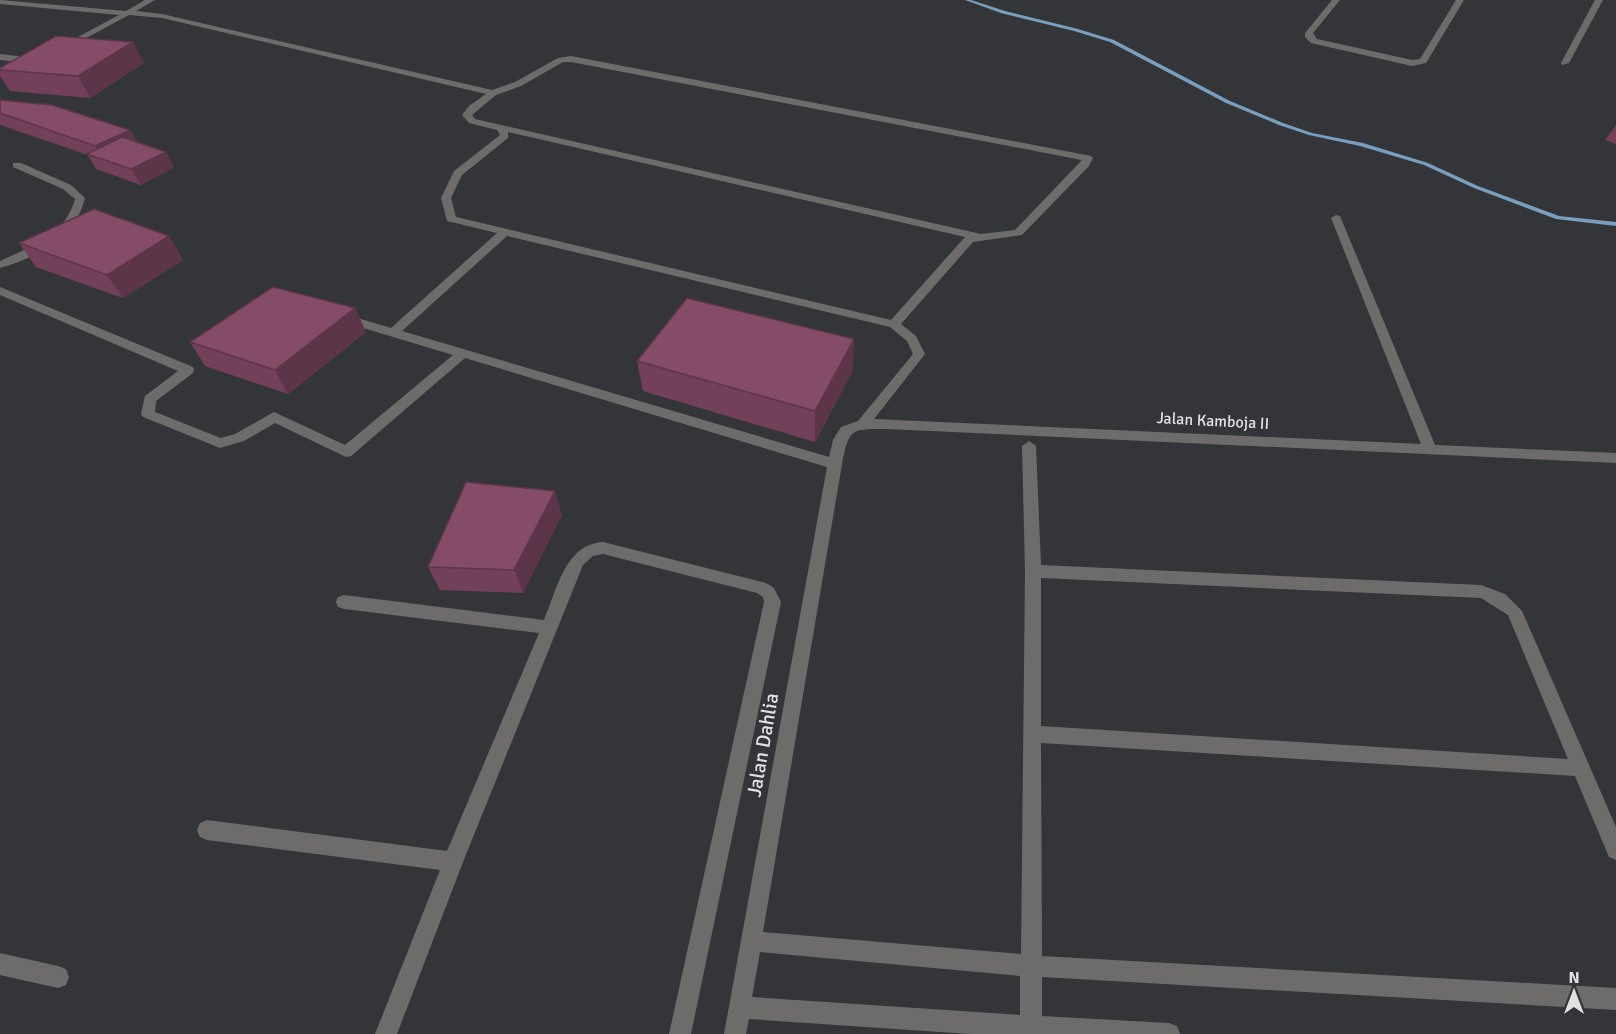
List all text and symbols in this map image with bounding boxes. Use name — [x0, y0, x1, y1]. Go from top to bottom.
street label: Jalan Kamboja II — [1156, 408, 1270, 434]
street label: Jalan Dahlia — [742, 691, 784, 799]
north arrow — [1544, 962, 1604, 1022]
text: N — [1568, 968, 1580, 988]

